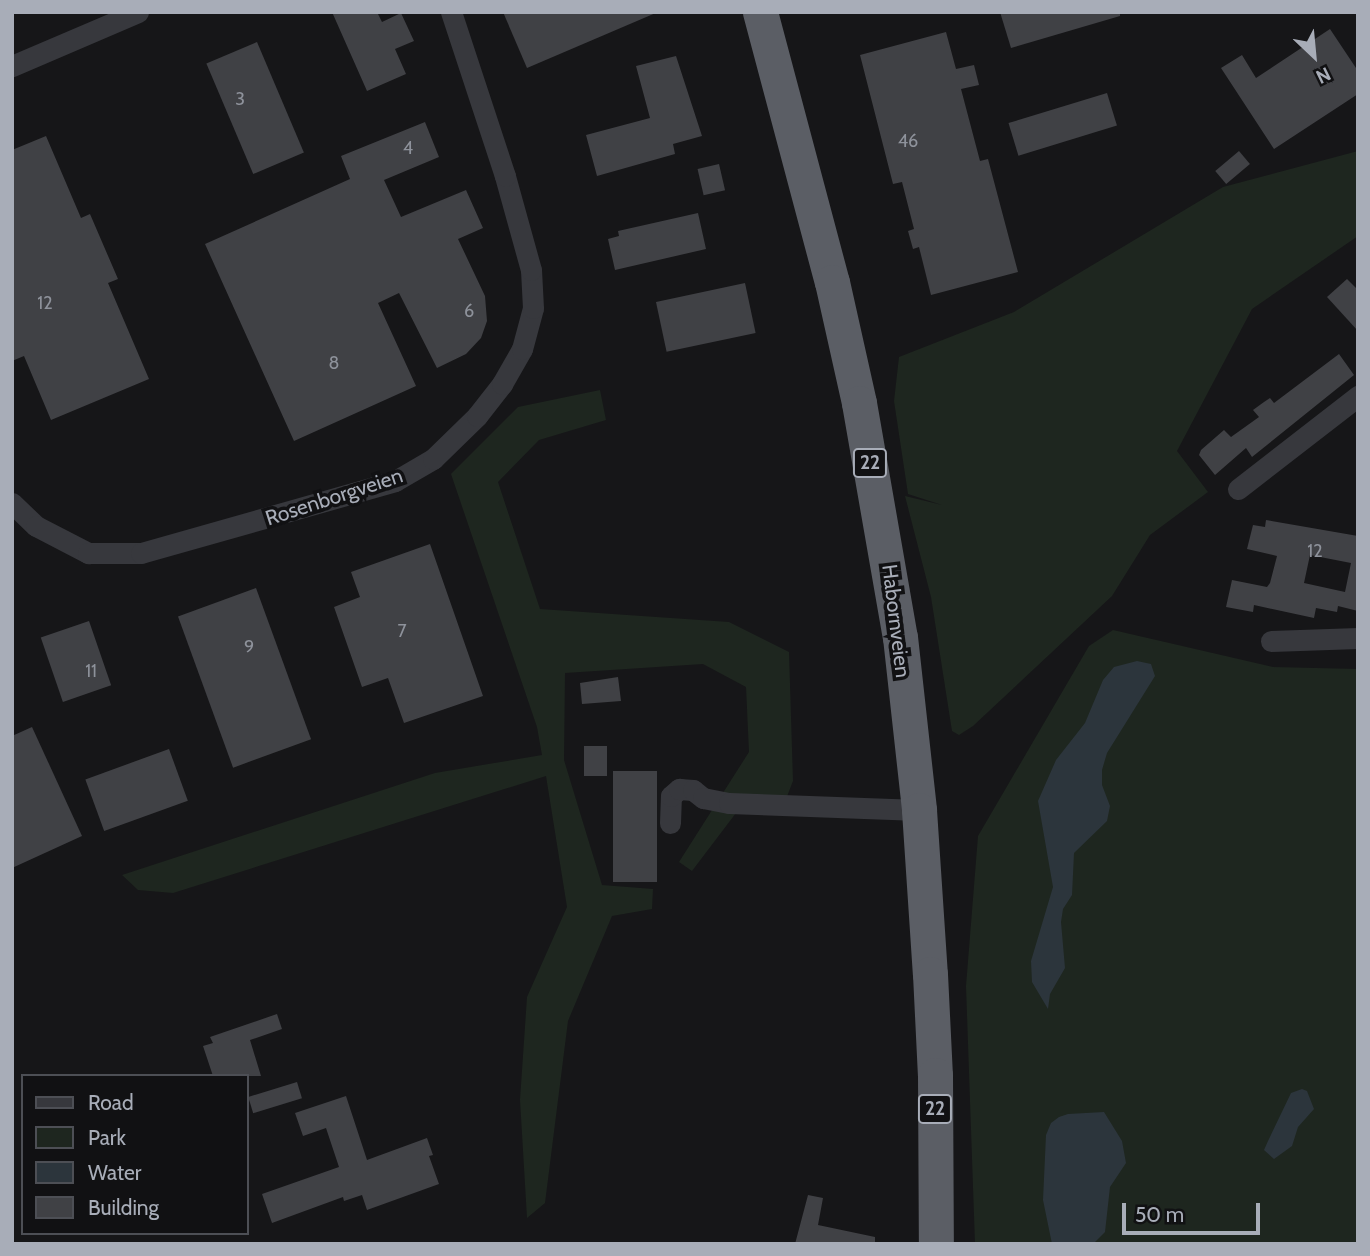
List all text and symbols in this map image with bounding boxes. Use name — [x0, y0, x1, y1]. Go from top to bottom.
north arrow — [1279, 21, 1349, 91]
text: N — [1312, 62, 1335, 89]
house number: 3 — [235, 88, 245, 110]
house number: 46 — [898, 130, 918, 152]
house number: 4 — [403, 137, 413, 159]
house number: 12 — [37, 292, 53, 314]
house number: 6 — [464, 300, 474, 322]
house number: 8 — [329, 352, 339, 374]
road number: 22 — [852, 447, 888, 478]
street label: Rosenborgveien — [262, 463, 406, 531]
house number: 12 — [1307, 540, 1323, 562]
street label: Habornveien — [877, 563, 915, 679]
house number: 7 — [397, 620, 407, 642]
house number: 9 — [244, 636, 254, 658]
house number: 11 — [85, 660, 97, 682]
legend — [21, 1074, 248, 1235]
text: Road — [88, 1090, 134, 1115]
road number: 22 — [918, 1093, 953, 1124]
text: Park — [88, 1125, 126, 1150]
text: Water — [88, 1160, 141, 1185]
scale bar — [1125, 1190, 1263, 1234]
text: Building — [88, 1195, 159, 1220]
text: 50 m — [1135, 1202, 1184, 1227]

